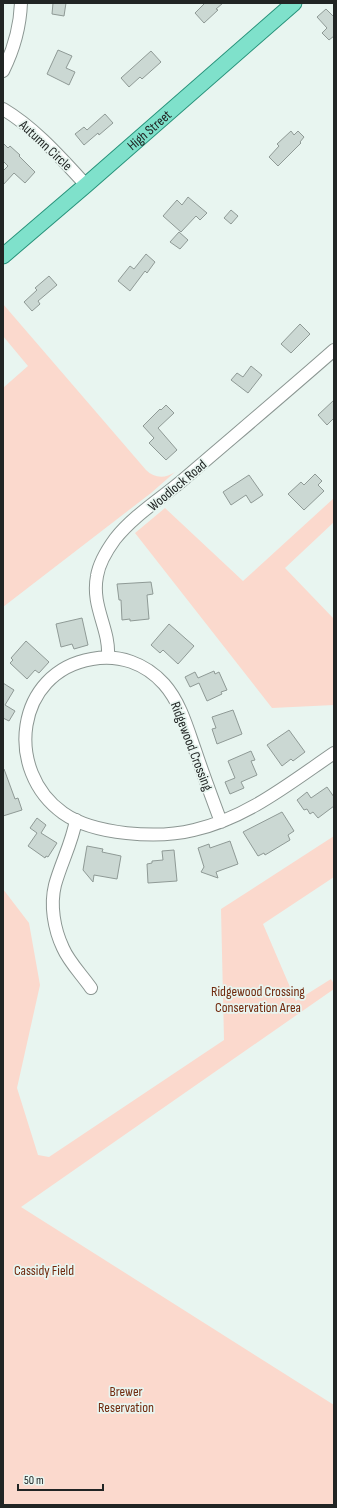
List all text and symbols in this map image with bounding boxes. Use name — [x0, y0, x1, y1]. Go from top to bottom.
street label: High Street — [124, 106, 175, 154]
street label: Autumn Circle — [15, 116, 76, 174]
street label: Woodlock Road — [145, 456, 210, 515]
street label: Ridgewood Crossing — [167, 699, 216, 793]
park label: Ridgewood Crossing Conservation Area — [211, 983, 305, 1016]
park label: Cassidy Field — [14, 1262, 74, 1279]
park label: Brewer Reservation — [98, 1383, 154, 1416]
scale bar — [18, 1466, 103, 1492]
text: 50 m — [24, 1473, 44, 1488]

